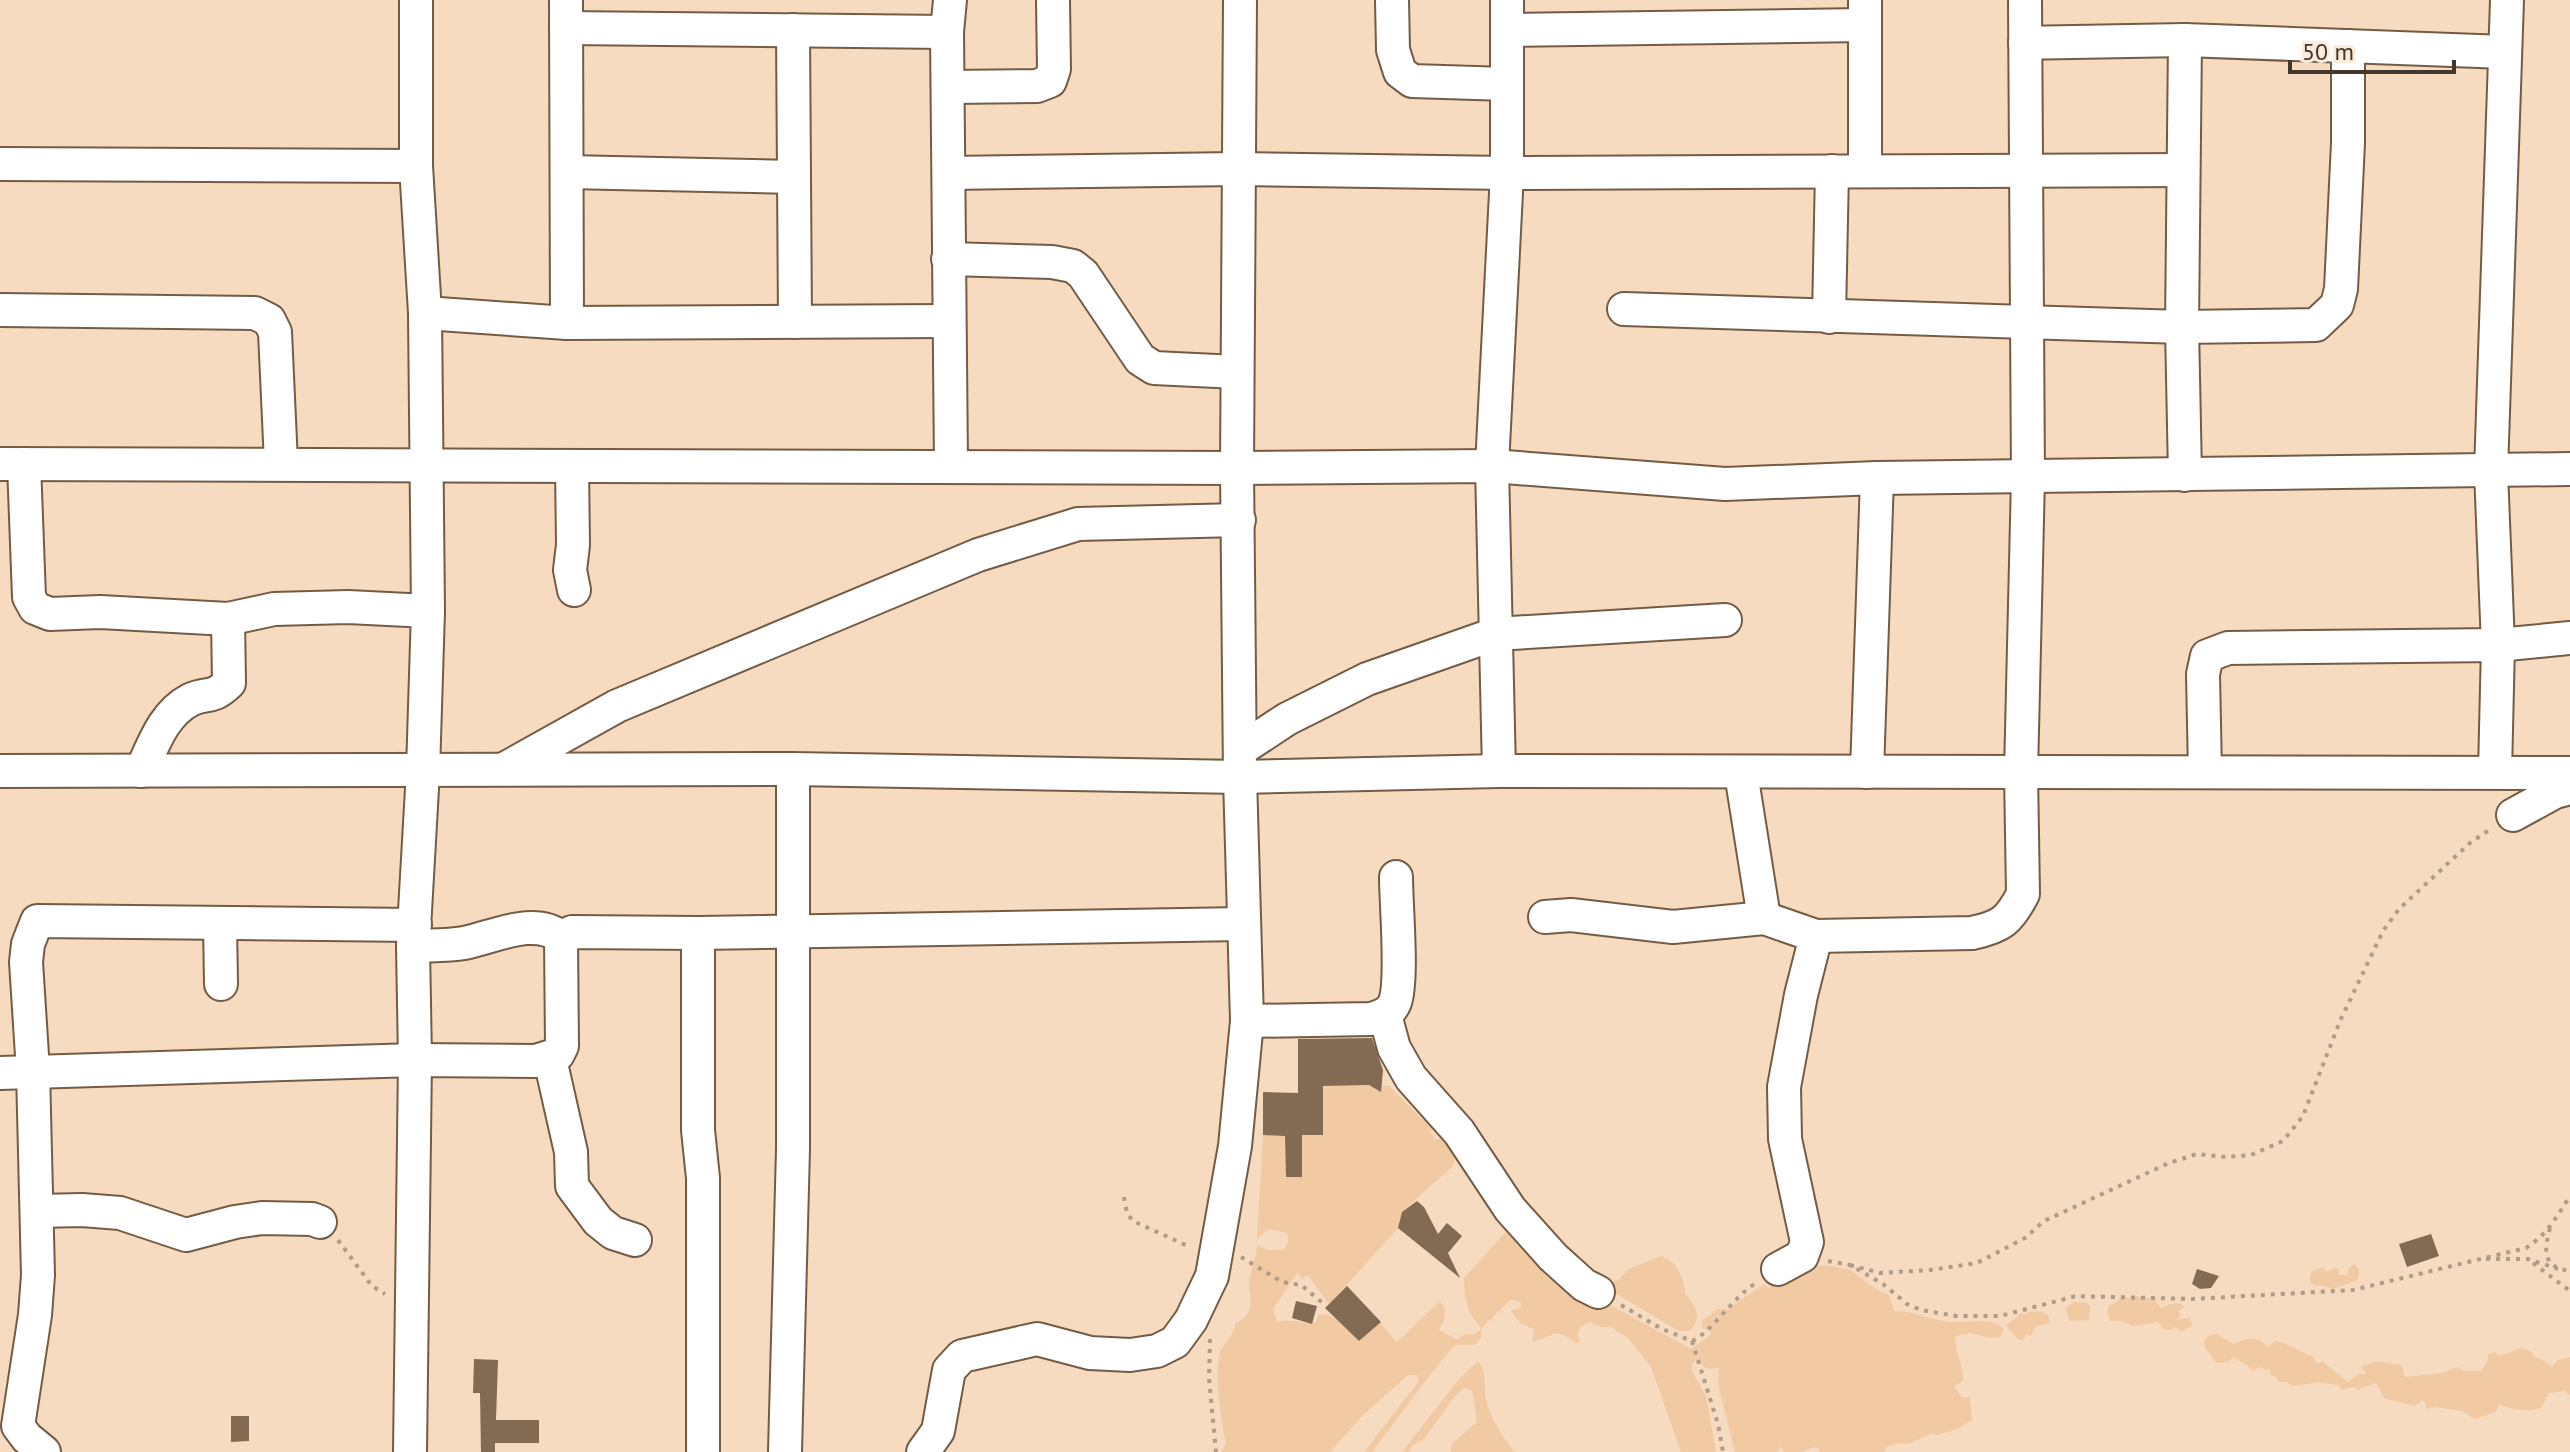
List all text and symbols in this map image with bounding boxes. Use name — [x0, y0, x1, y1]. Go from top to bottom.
scale bar — [2290, 24, 2454, 74]
text: 50 m — [2302, 36, 2354, 67]

